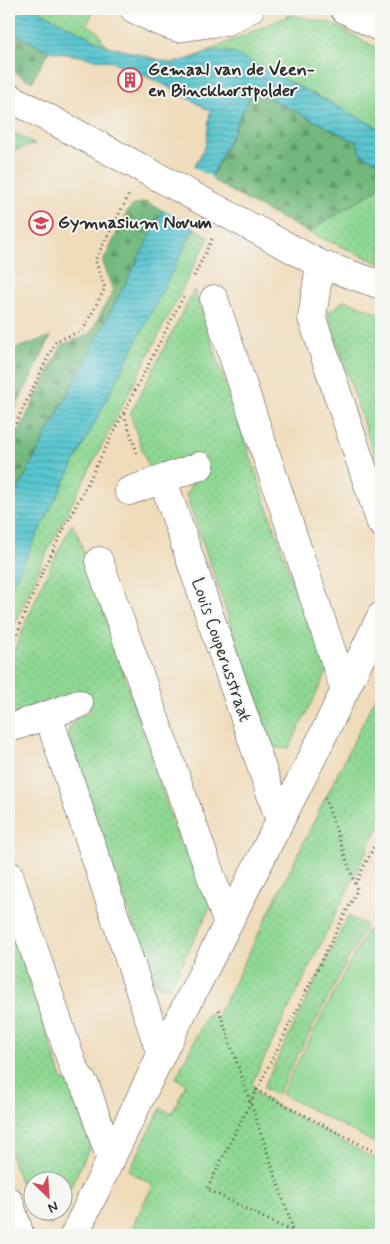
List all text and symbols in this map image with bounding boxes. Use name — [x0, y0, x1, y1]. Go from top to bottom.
place label: Gemaal van de Veen- en Binckhorstpolder — [148, 58, 315, 103]
building icon: Gemaal van de Veen- en Binckhorstpolder — [117, 67, 143, 93]
school or university icon: Gymnasium Novum — [28, 210, 54, 236]
place label: Gymnasium Novum — [58, 211, 212, 235]
street label: Louis Couperusstraat — [185, 575, 257, 725]
north arrow — [22, 1172, 72, 1222]
text: N — [45, 1197, 61, 1217]

